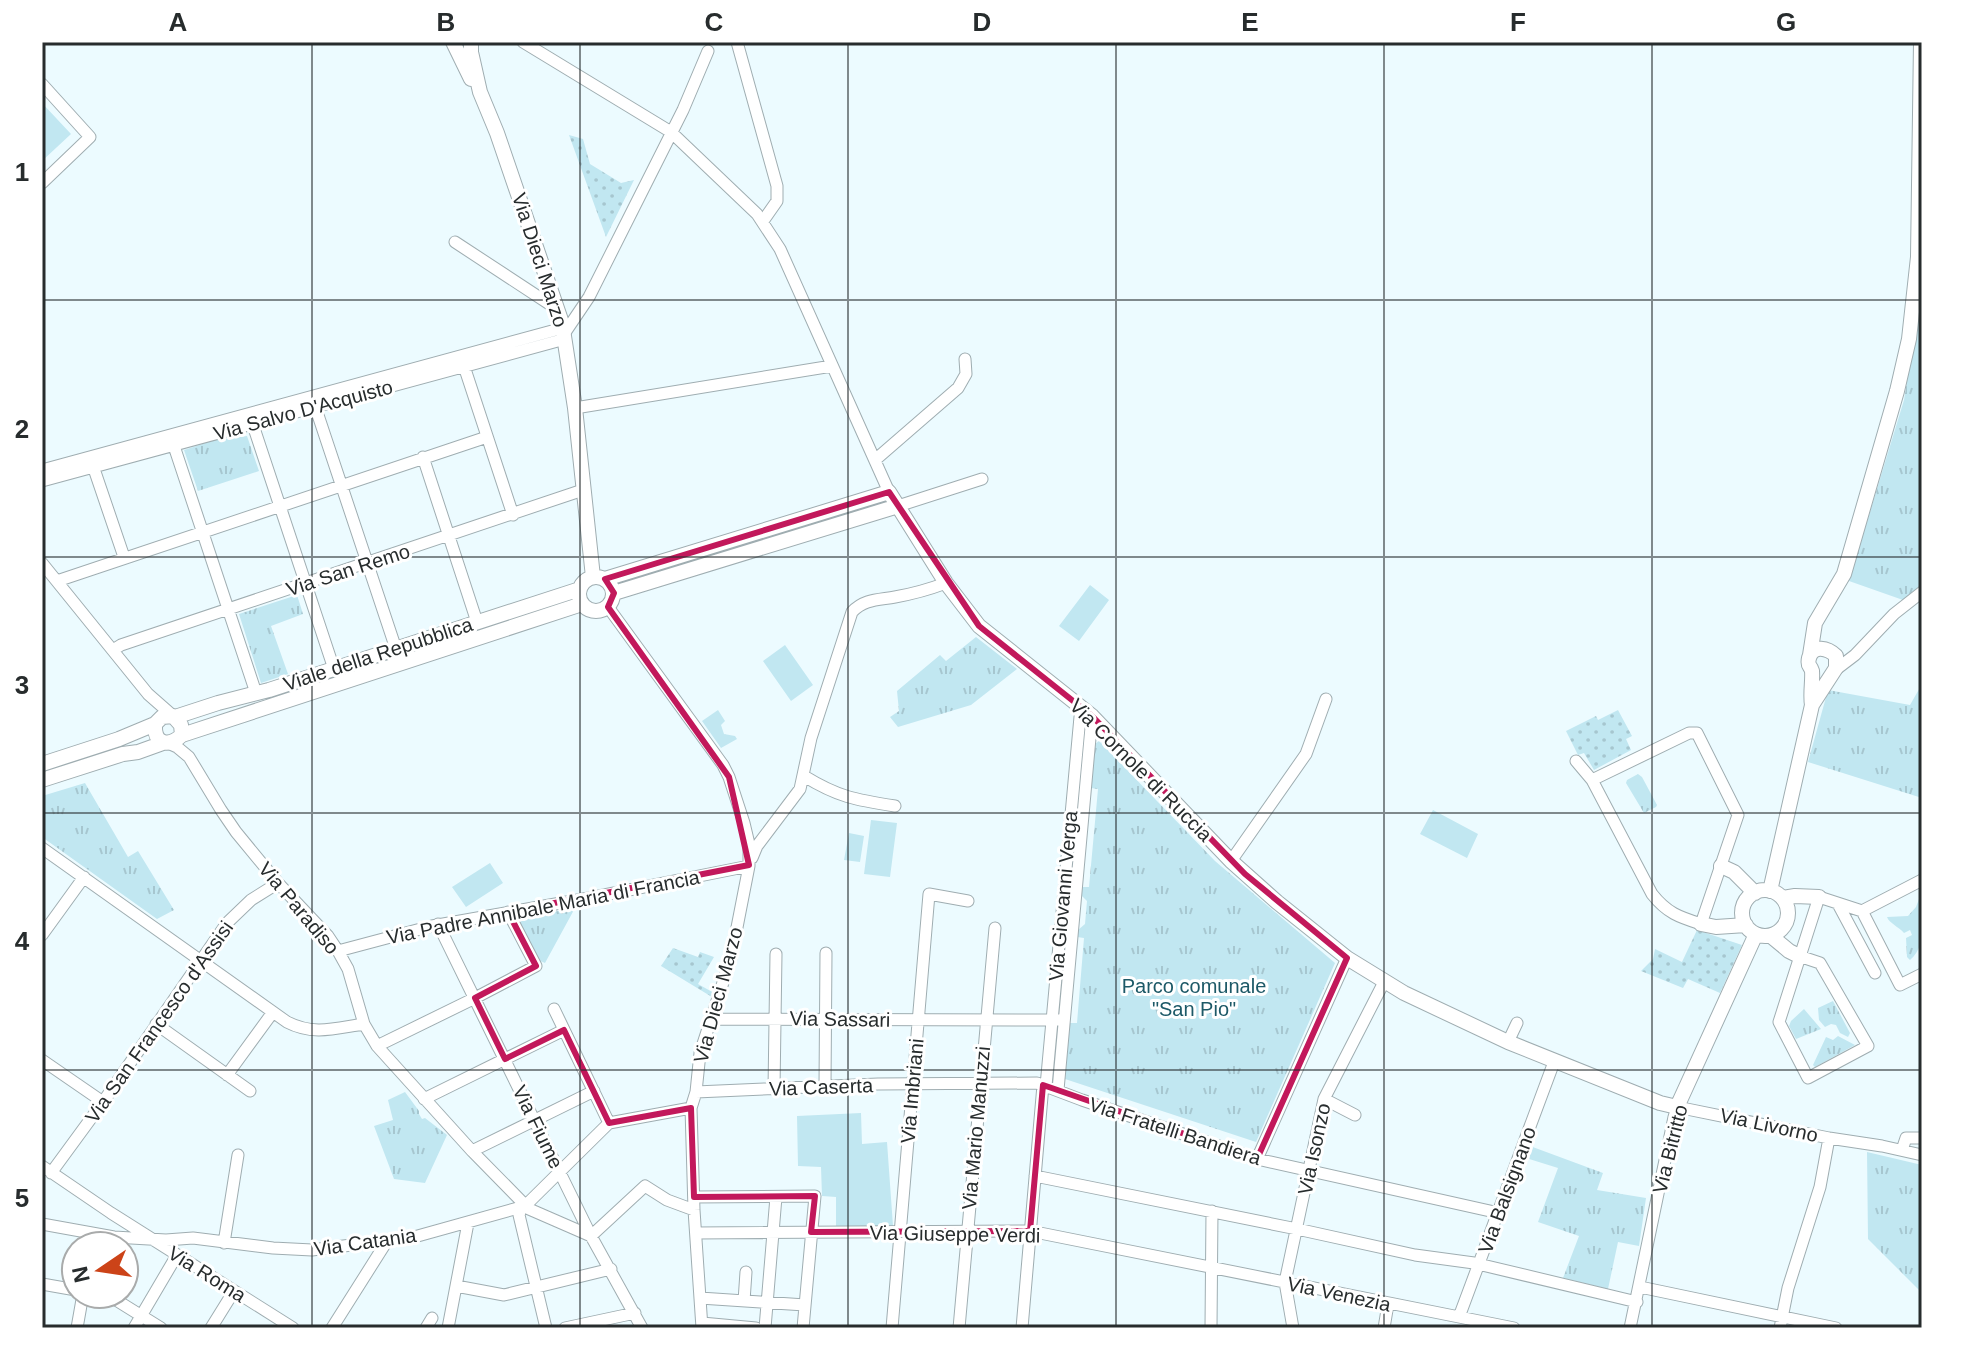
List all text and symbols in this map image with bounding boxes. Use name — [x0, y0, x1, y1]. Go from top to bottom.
text: A — [169, 7, 188, 37]
text: B — [437, 7, 455, 37]
text: C — [705, 7, 724, 37]
text: D — [973, 7, 991, 37]
text: E — [1241, 7, 1259, 37]
text: F — [1510, 7, 1526, 37]
text: G — [1776, 7, 1796, 37]
text: 1 — [15, 157, 29, 187]
street label: Via Dieci Marzo — [508, 190, 572, 330]
street label: Via Salvo D'Acquisto — [211, 375, 395, 445]
text: 2 — [15, 414, 29, 444]
street label: Via San Remo — [283, 540, 413, 600]
street label: Viale della Repubblica — [281, 613, 476, 695]
text: 3 — [15, 670, 29, 700]
street label: Via Cornole di Ruccia — [1065, 694, 1217, 846]
street label: Via Giovanni Verga — [1045, 809, 1081, 982]
street label: Via Paradiso — [254, 858, 344, 958]
street label: Via Padre Annibale Maria di Francia — [384, 866, 702, 948]
street label: Via San Francesco d'Assisi — [81, 917, 237, 1127]
street label: Via Dieci Marzo — [689, 925, 747, 1065]
text: 4 — [15, 926, 30, 956]
park label: Parco comunale "San Pio" — [1122, 975, 1266, 1020]
street label: Via Sassari — [789, 1007, 891, 1031]
street label: Via Imbriani — [896, 1038, 928, 1144]
street label: Via Mario Manuzzi — [958, 1045, 994, 1211]
street label: Via Caserta — [769, 1074, 874, 1100]
street label: Via Fiume — [508, 1082, 568, 1172]
street label: Via Fratelli Bandiera — [1086, 1093, 1265, 1170]
street label: Via Isonzo — [1294, 1101, 1334, 1197]
street label: Via Bitritto — [1648, 1102, 1692, 1196]
street label: Via Livorno — [1718, 1104, 1820, 1146]
street label: Via Balsignano — [1474, 1124, 1540, 1256]
text: 5 — [15, 1183, 29, 1213]
street label: Via Giuseppe Verdi — [869, 1222, 1041, 1246]
street label: Via Catania — [312, 1224, 418, 1260]
north arrow — [60, 1230, 140, 1310]
street label: Via Roma — [164, 1241, 251, 1307]
text: N — [67, 1264, 95, 1285]
street label: Via Venezia — [1285, 1272, 1394, 1316]

